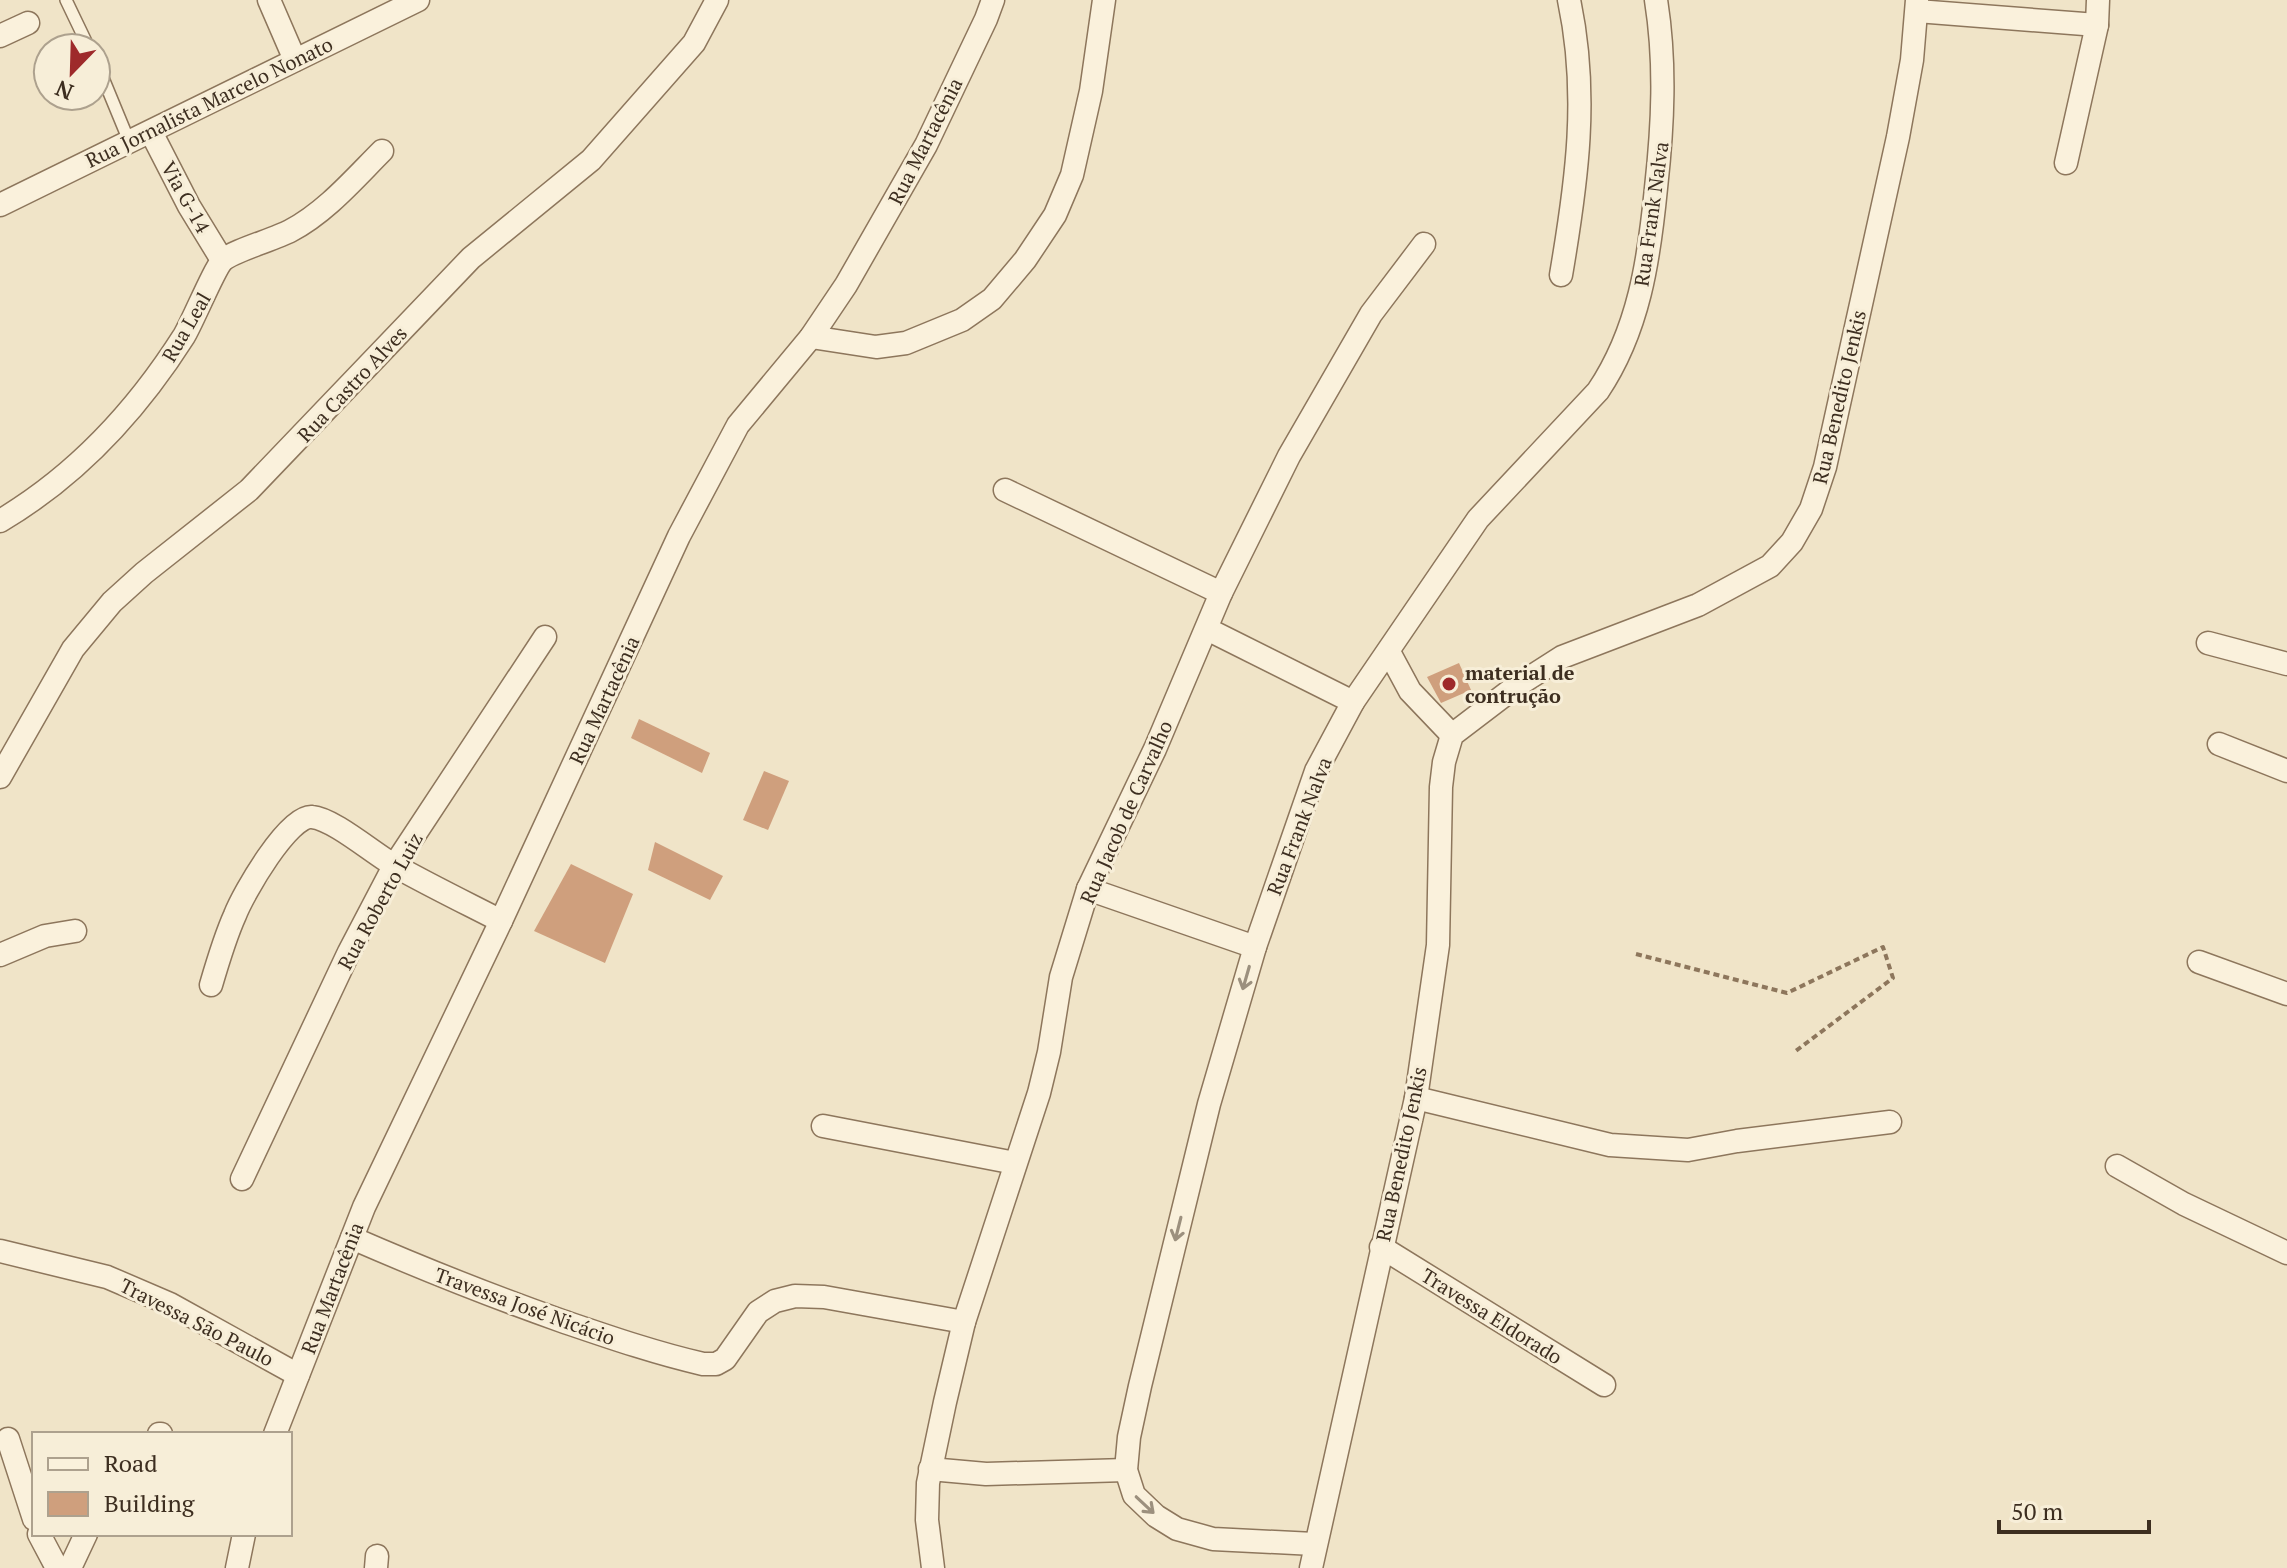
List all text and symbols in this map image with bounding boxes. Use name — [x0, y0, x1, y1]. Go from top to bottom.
street label: Rua Jornalista Marcelo Nonato — [81, 30, 337, 174]
north arrow — [32, 32, 112, 112]
street label: Rua Martacênia — [881, 73, 969, 209]
text: N — [50, 74, 77, 107]
street label: Rua Frank Nalva — [1627, 140, 1675, 288]
street label: Via G-14 — [155, 156, 217, 238]
street label: Rua Leal — [155, 287, 217, 367]
street label: Rua Benedito Jenkis — [1806, 307, 1872, 487]
street label: Rua Castro Alves — [291, 320, 413, 448]
street label: Rua Martacênia — [562, 631, 646, 769]
place label: material de contrução — [1465, 659, 1575, 709]
marker: material de contrução — [1440, 675, 1458, 693]
street label: Rua Jacob de Carvalho — [1073, 716, 1179, 908]
street label: Rua Frank Nalva — [1260, 753, 1338, 899]
street label: Rua Roberto Luiz — [331, 828, 429, 974]
one-way arrow — [1238, 964, 1253, 990]
street label: Rua Benedito Jenkis — [1369, 1064, 1433, 1244]
one-way arrow — [1170, 1215, 1185, 1241]
street label: Rua Martacênia — [295, 1218, 369, 1358]
street label: Travessa José Nicácio — [431, 1261, 619, 1351]
street label: Travessa Eldorado — [1416, 1262, 1568, 1370]
street label: Travessa São Paulo — [116, 1272, 278, 1372]
legend — [32, 1432, 292, 1536]
text: Road — [104, 1447, 158, 1479]
scale bar — [1999, 1484, 2149, 1534]
text: Building — [104, 1487, 195, 1519]
text: 50 m — [2011, 1495, 2063, 1527]
one-way arrow — [1135, 1496, 1155, 1515]

